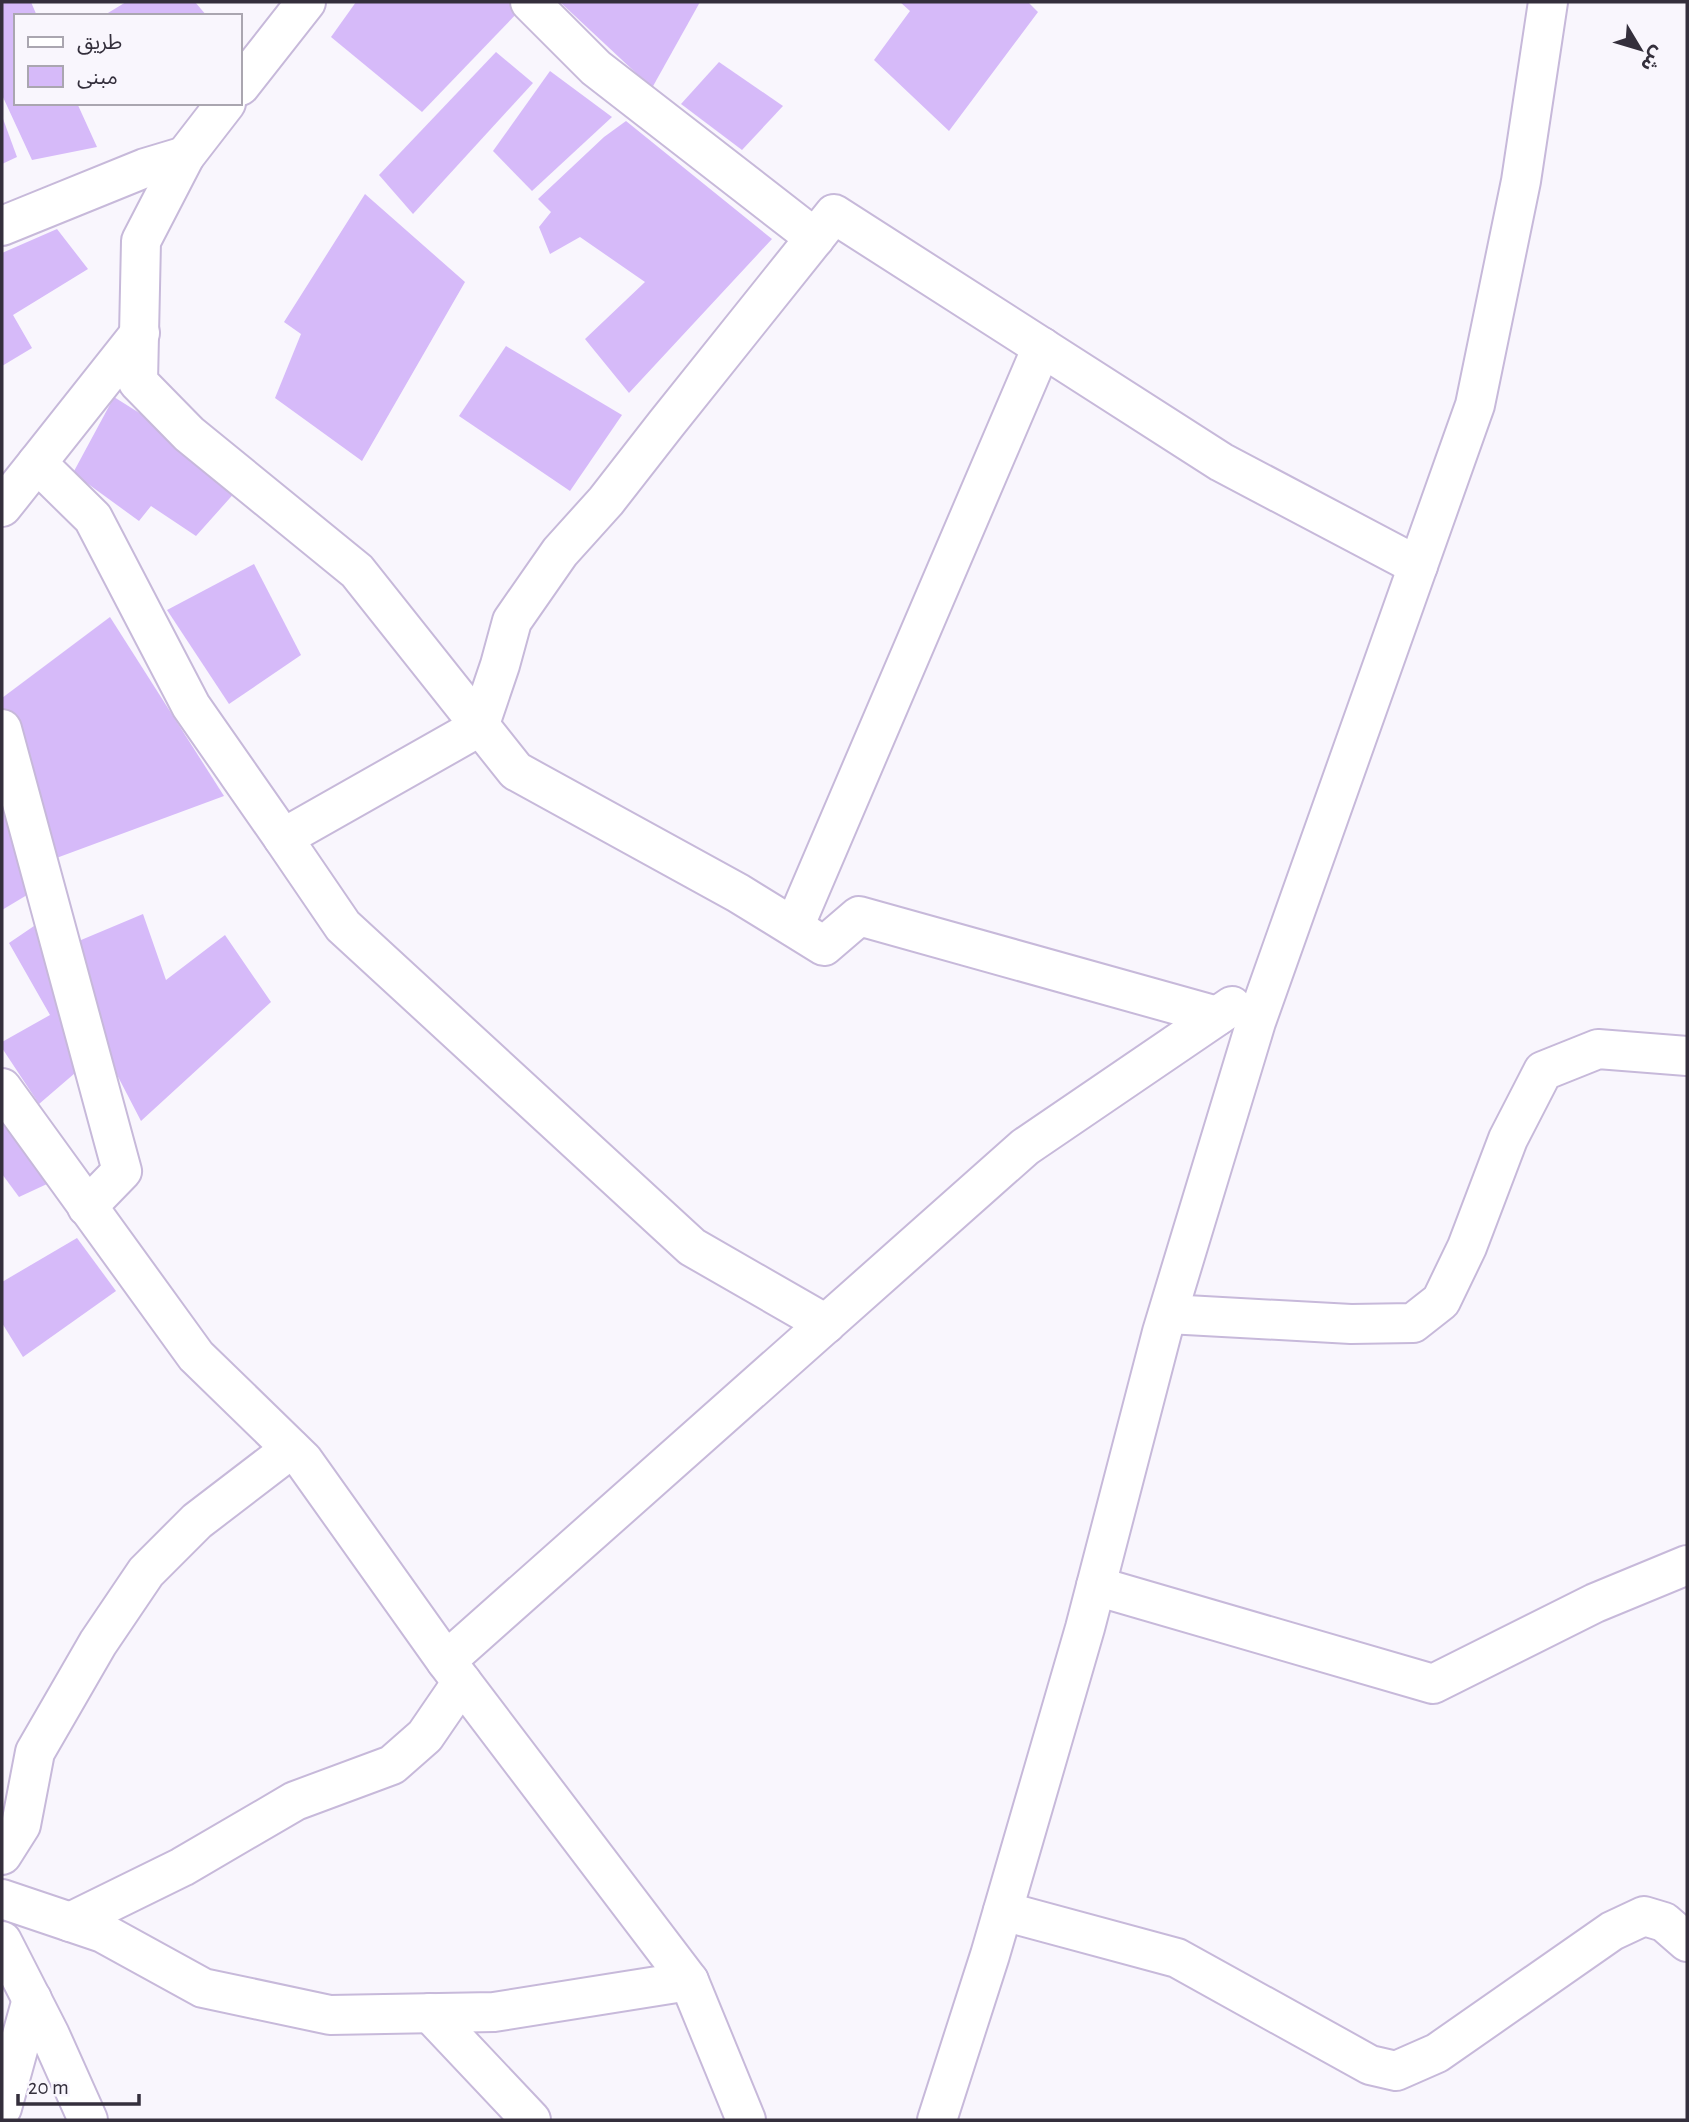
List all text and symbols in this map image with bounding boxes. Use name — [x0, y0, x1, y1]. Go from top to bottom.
legend — [14, 14, 242, 105]
north arrow — [1605, 14, 1675, 84]
text: طريق — [77, 32, 122, 55]
text: ش — [1637, 42, 1668, 75]
text: مبنى — [77, 67, 118, 89]
scale bar — [18, 2062, 138, 2106]
text: 20 m — [28, 2077, 69, 2098]

